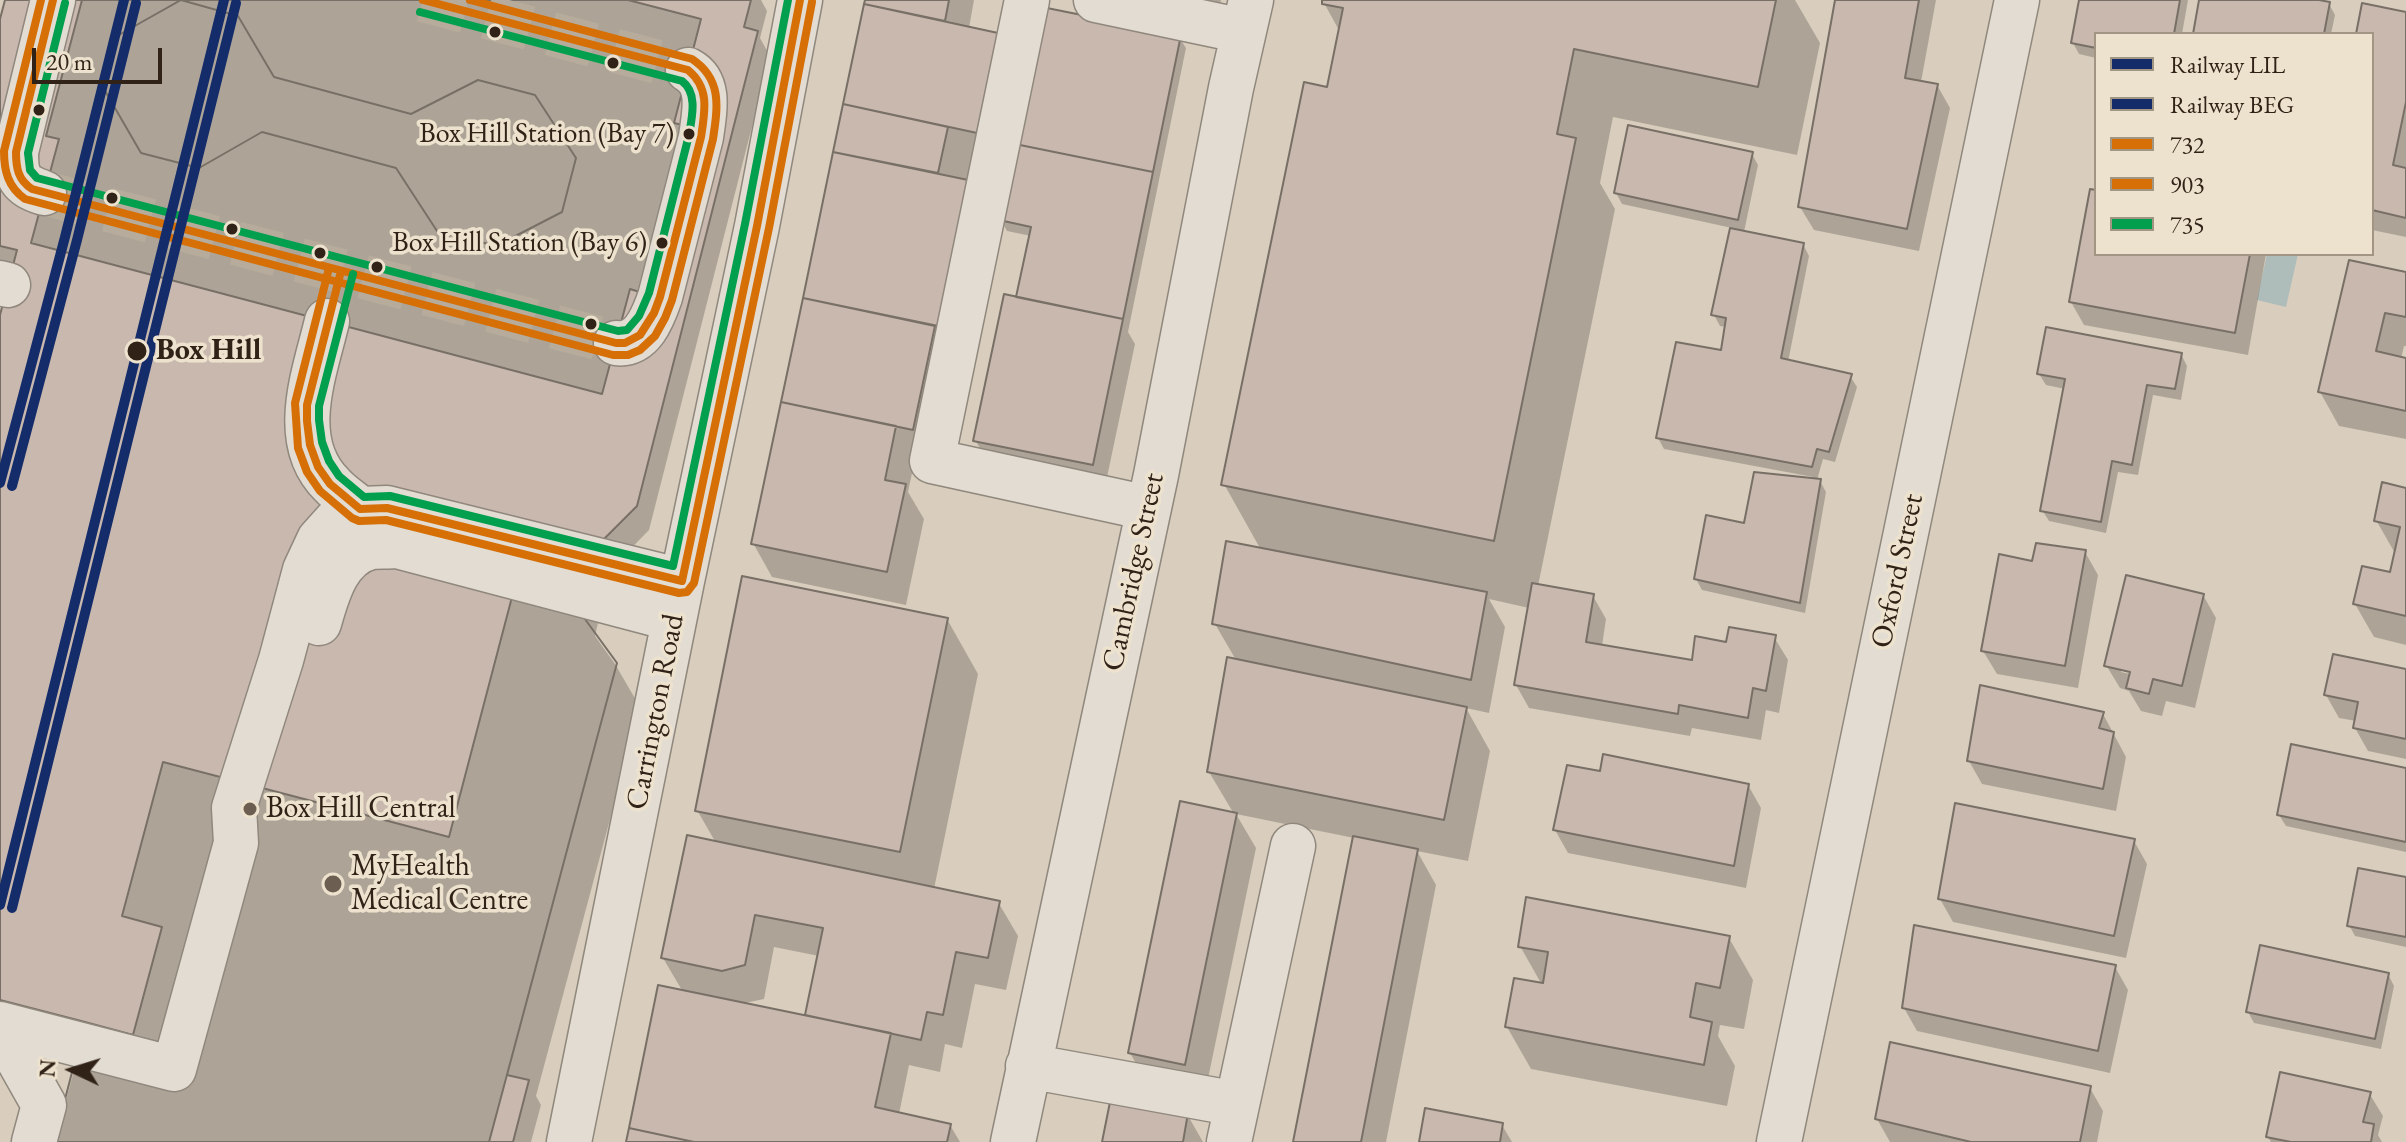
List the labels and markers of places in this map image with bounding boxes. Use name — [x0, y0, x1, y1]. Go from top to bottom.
unlabelled marker — [487, 24, 503, 40]
unlabelled marker — [605, 55, 621, 71]
unlabelled marker — [31, 102, 47, 118]
place label: Box Hill Station (Bay 7) — [419, 117, 674, 151]
marker: Box Hill Station (Bay 7) — [681, 126, 697, 142]
unlabelled marker — [104, 190, 120, 206]
unlabelled marker — [224, 221, 240, 237]
place label: Box Hill Station (Bay 6) — [392, 226, 647, 260]
marker: Box Hill Station (Bay 6) — [654, 235, 670, 251]
unlabelled marker — [312, 245, 328, 261]
unlabelled marker — [369, 259, 385, 275]
unlabelled marker — [583, 316, 599, 332]
place label: Box Hill — [156, 333, 261, 369]
marker: Box Hill — [125, 339, 149, 363]
place label: Box Hill Central — [266, 791, 456, 827]
marker: Box Hill Central — [241, 800, 259, 818]
place label: MyHealth Medical Centre — [351, 849, 528, 920]
marker: MyHealth Medical Centre — [322, 873, 344, 895]

